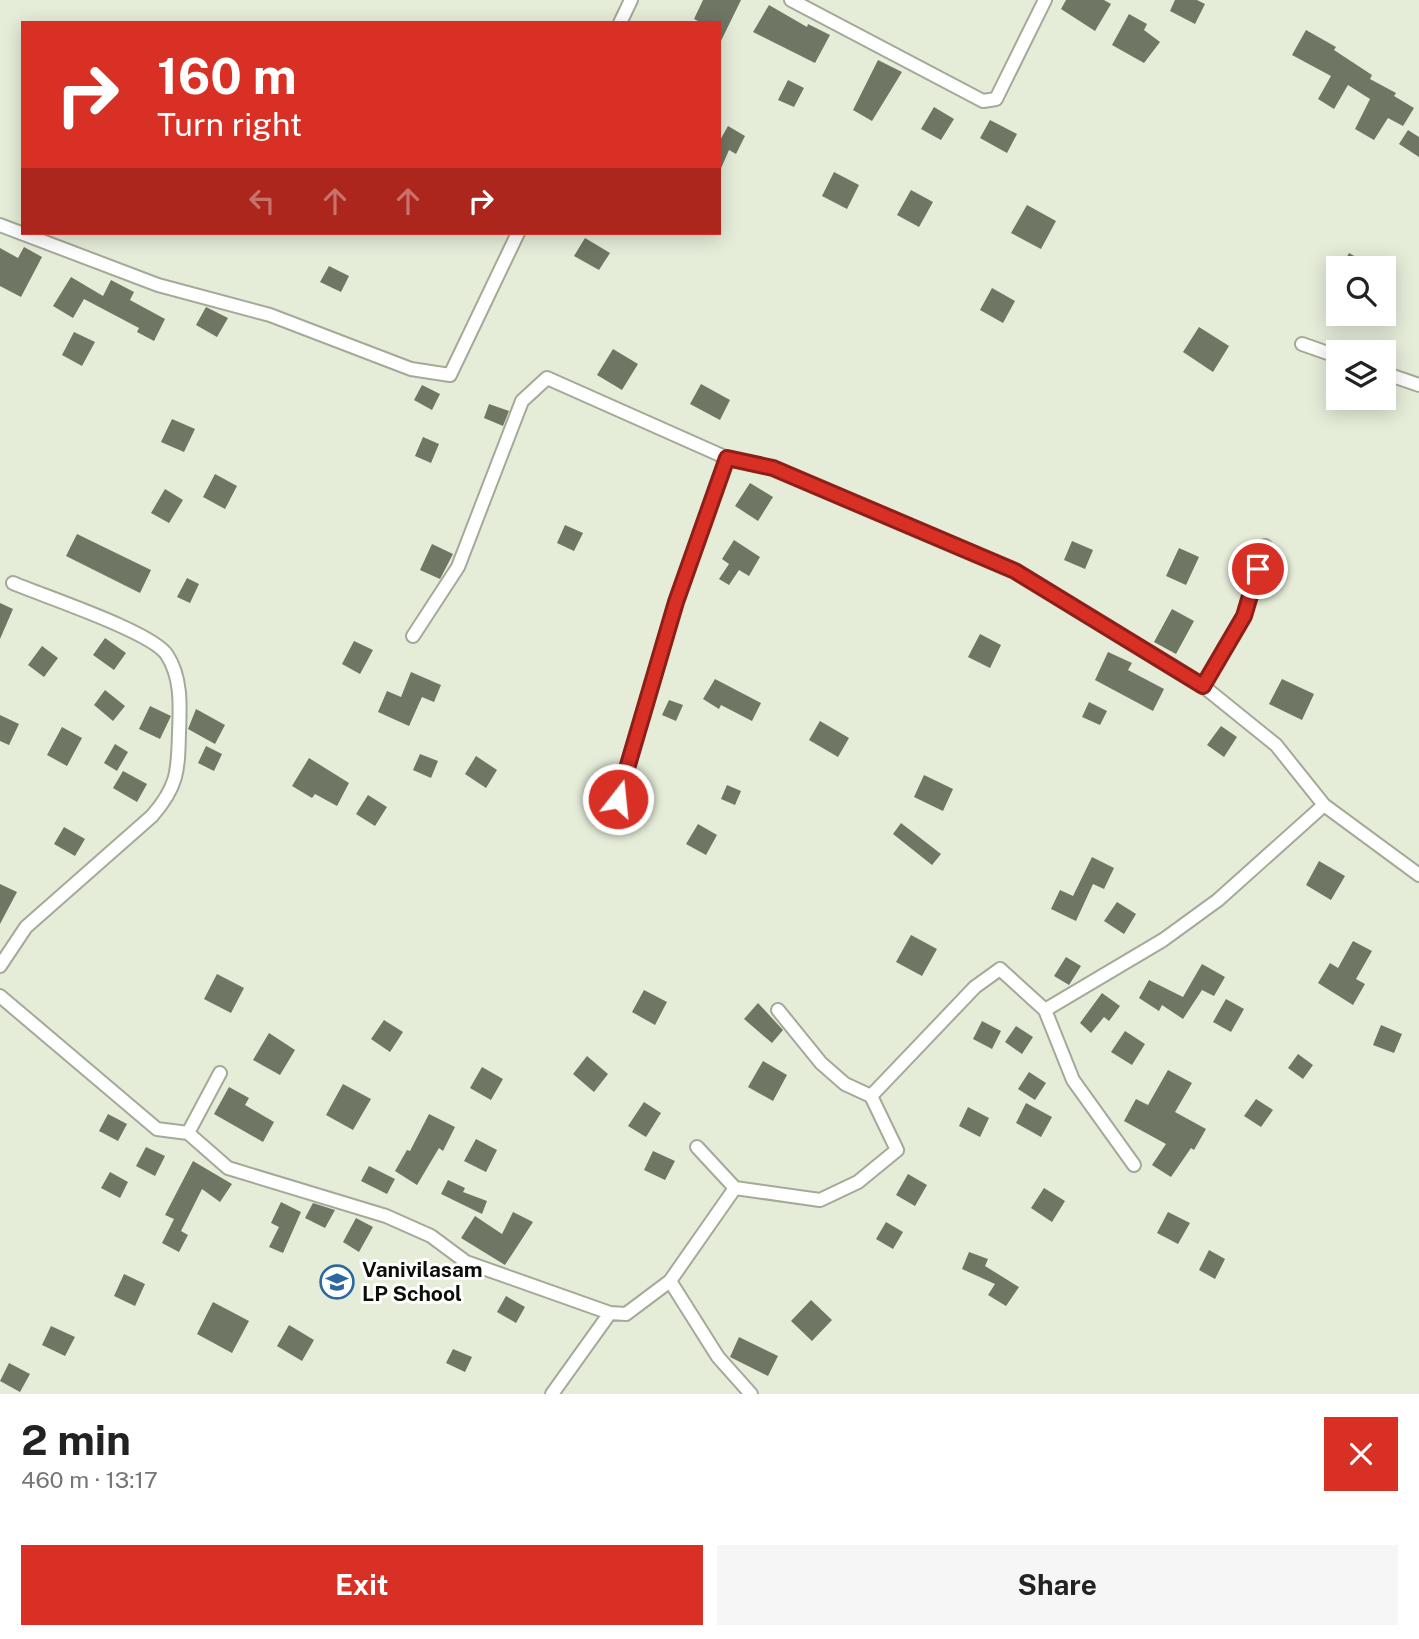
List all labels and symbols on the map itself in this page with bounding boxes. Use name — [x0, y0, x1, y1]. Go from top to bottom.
pin — [1228, 539, 1288, 599]
position arrow — [581, 762, 655, 836]
place label: Vanivilasam LP School — [362, 1257, 483, 1306]
school or university icon: Vanivilasam LP School — [318, 1263, 356, 1301]

